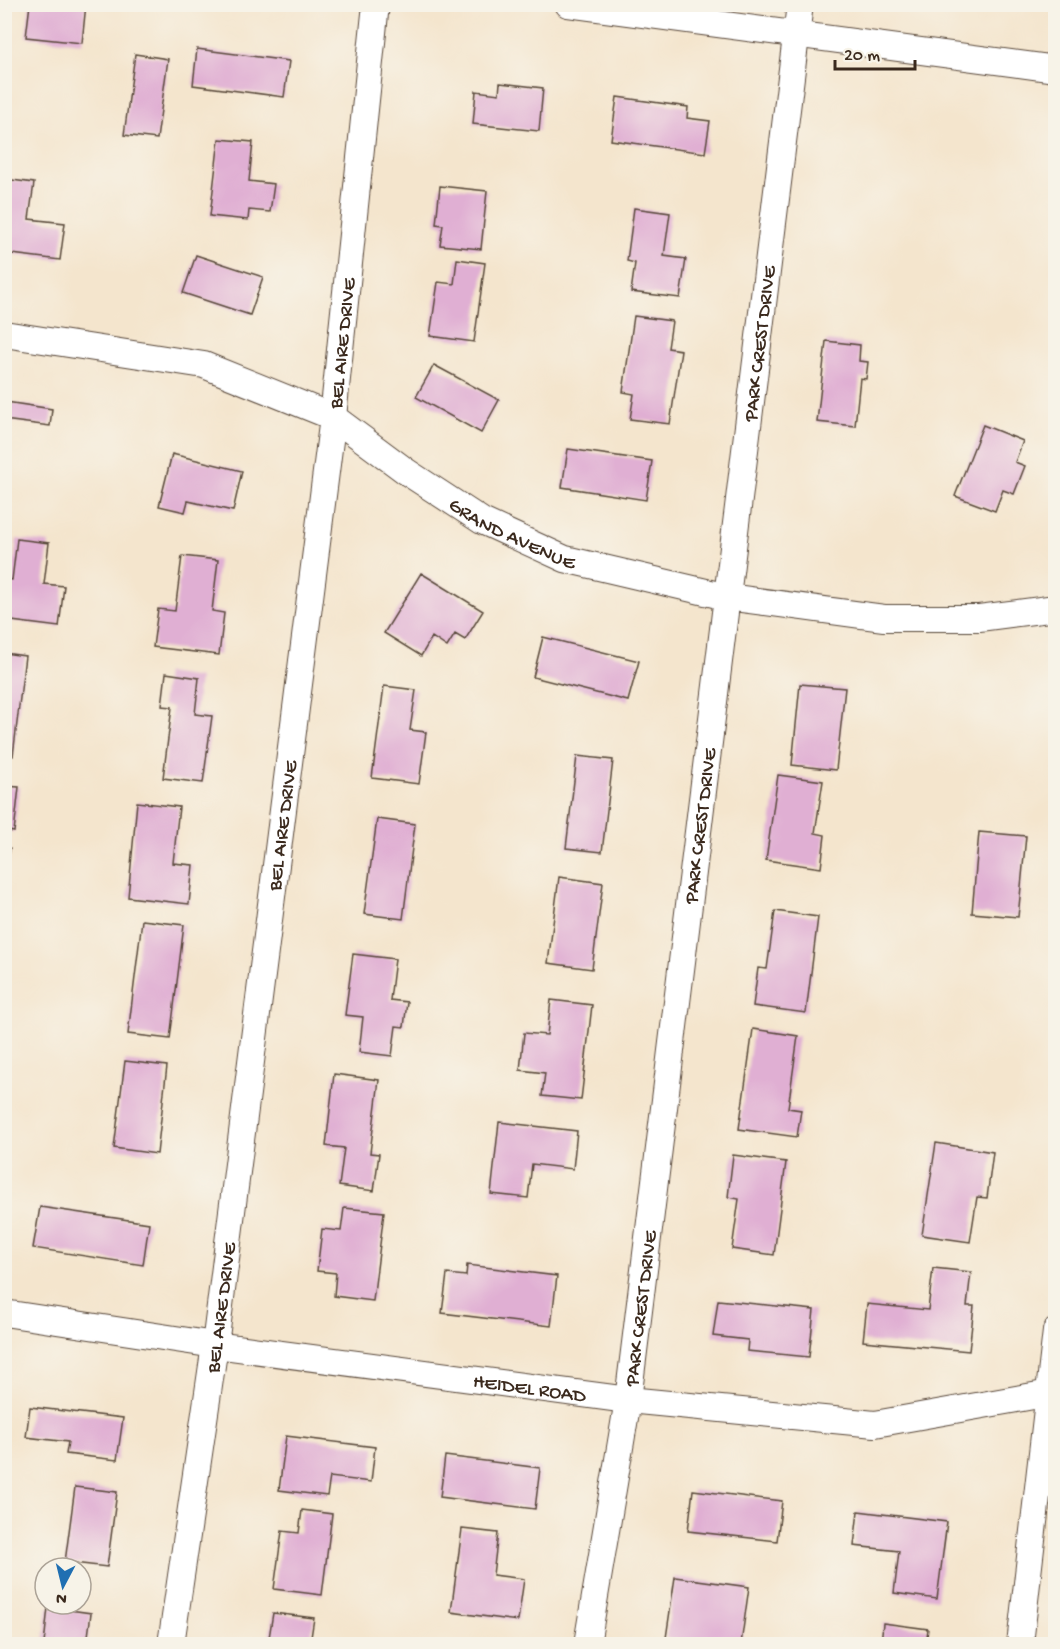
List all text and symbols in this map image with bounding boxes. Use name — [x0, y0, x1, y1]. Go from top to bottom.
scale bar — [835, 33, 914, 71]
text: 20 m — [844, 46, 880, 67]
street label: PARK CREST DRIVE — [741, 263, 783, 424]
street label: BEL AIRE DRIVE — [326, 276, 363, 411]
street label: GRAND AVENUE — [443, 494, 579, 576]
street label: PARK CREST DRIVE — [681, 746, 723, 906]
street label: BEL AIRE DRIVE — [265, 758, 304, 893]
street label: PARK CREST DRIVE — [622, 1228, 664, 1389]
street label: BEL AIRE DRIVE — [203, 1240, 243, 1376]
street label: HEIDEL ROAD — [471, 1371, 588, 1409]
north arrow — [33, 1556, 93, 1616]
text: N — [55, 1587, 68, 1607]

